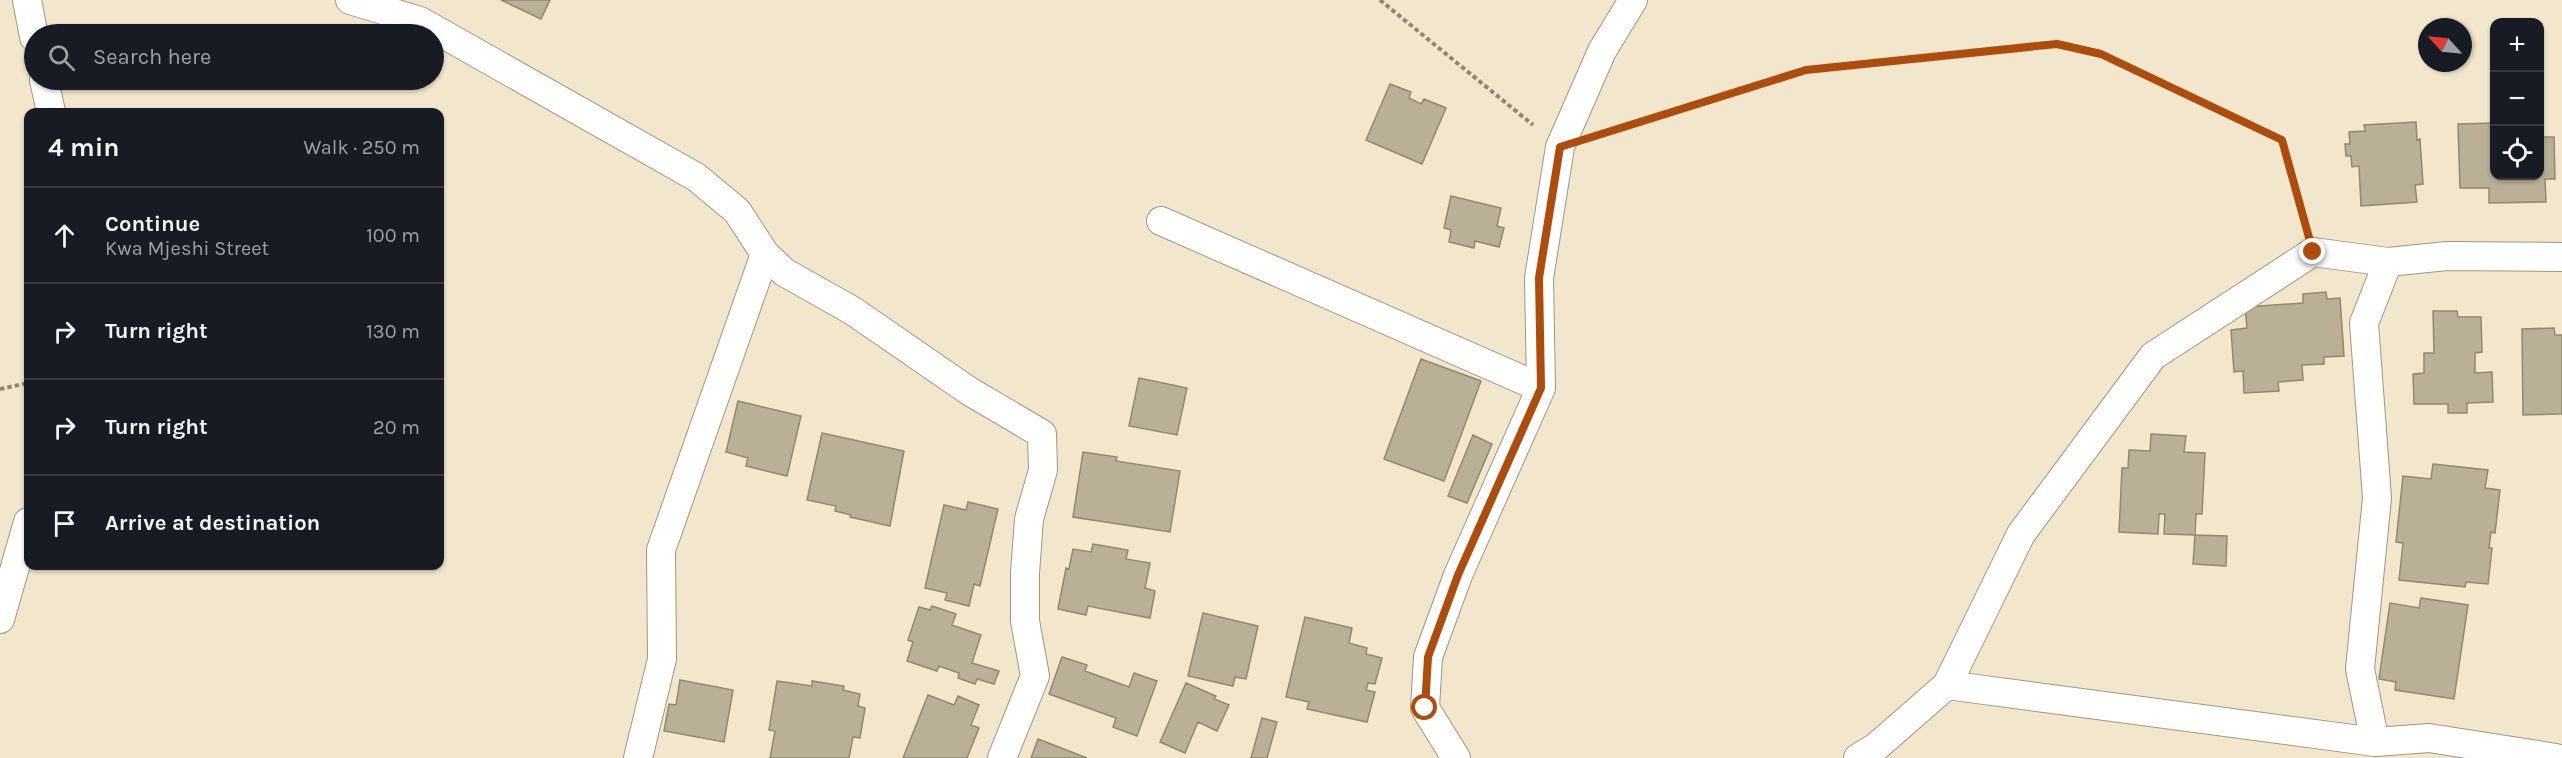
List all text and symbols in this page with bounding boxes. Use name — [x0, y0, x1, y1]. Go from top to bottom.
north arrow — [2418, 18, 2472, 72]
map controls — [2490, 18, 2544, 180]
button: + — [2490, 18, 2544, 72]
search box — [24, 24, 444, 90]
icon: search — [45, 41, 78, 74]
text: Search here — [93, 44, 211, 70]
button: − — [2490, 72, 2544, 126]
button: locate — [2490, 126, 2544, 180]
text: 4 min — [48, 132, 119, 163]
text: Walk · 250 m — [304, 136, 420, 159]
text: Continue — [105, 211, 200, 237]
icon: ahead — [48, 219, 81, 252]
text: 100 m — [366, 224, 420, 247]
text: Kwa Mjeshi Street — [105, 237, 269, 260]
route end — [2299, 238, 2325, 264]
icon: right — [48, 315, 81, 348]
text: Turn right — [105, 318, 208, 344]
text: 130 m — [366, 320, 420, 343]
icon: right — [48, 411, 81, 444]
text: Turn right — [105, 414, 208, 440]
text: 20 m — [373, 416, 420, 439]
icon: arrive — [48, 507, 81, 540]
text: Arrive at destination — [105, 510, 320, 536]
route start — [1411, 694, 1437, 720]

